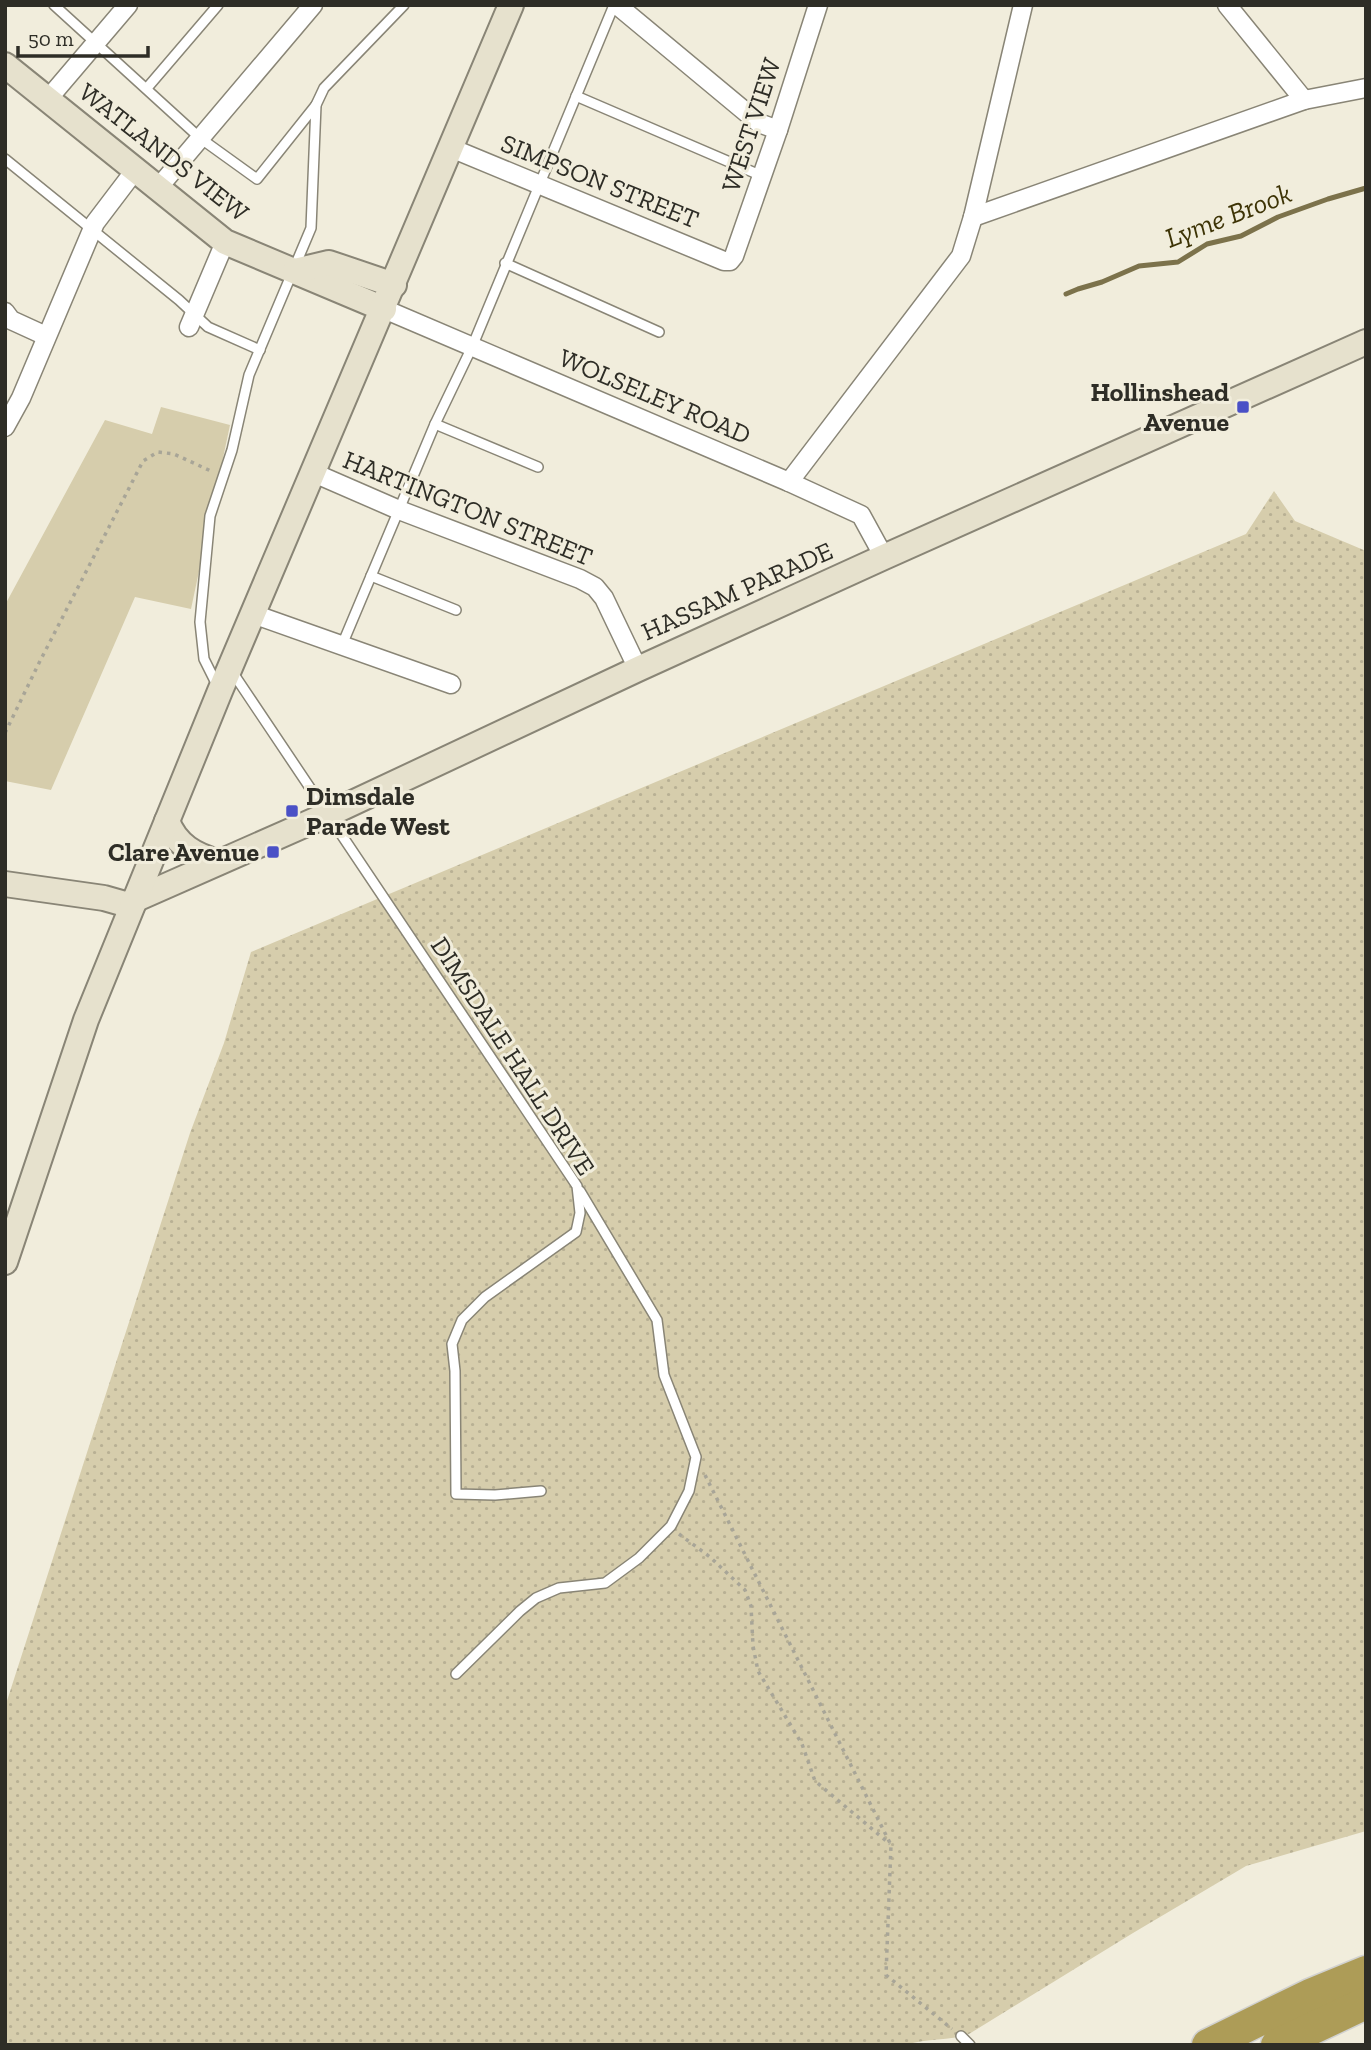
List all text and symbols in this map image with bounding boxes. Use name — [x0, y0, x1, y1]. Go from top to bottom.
scale bar — [18, 14, 147, 58]
text: 50 m — [28, 26, 74, 51]
street label: WEST VIEW — [714, 53, 788, 196]
street label: WATLANDS VIEW — [73, 76, 256, 229]
street label: SIMPSON STREET — [496, 127, 704, 235]
water label: Lyme Brook — [1160, 176, 1296, 255]
street label: WOLSELEY ROAD — [554, 341, 756, 451]
place label: Hollinshead Avenue — [1091, 376, 1229, 438]
marker: Hollinshead Avenue — [1235, 399, 1251, 415]
street label: HARTINGTON STREET — [339, 443, 597, 573]
street label: HASSAM PARADE — [636, 534, 838, 648]
place label: Dimsdale Parade West — [306, 780, 450, 842]
marker: Dimsdale Parade West — [284, 803, 300, 819]
place label: Clare Avenue — [108, 836, 259, 868]
marker: Clare Avenue — [265, 844, 281, 860]
street label: DIMSDALE HALL DRIVE — [424, 931, 602, 1181]

